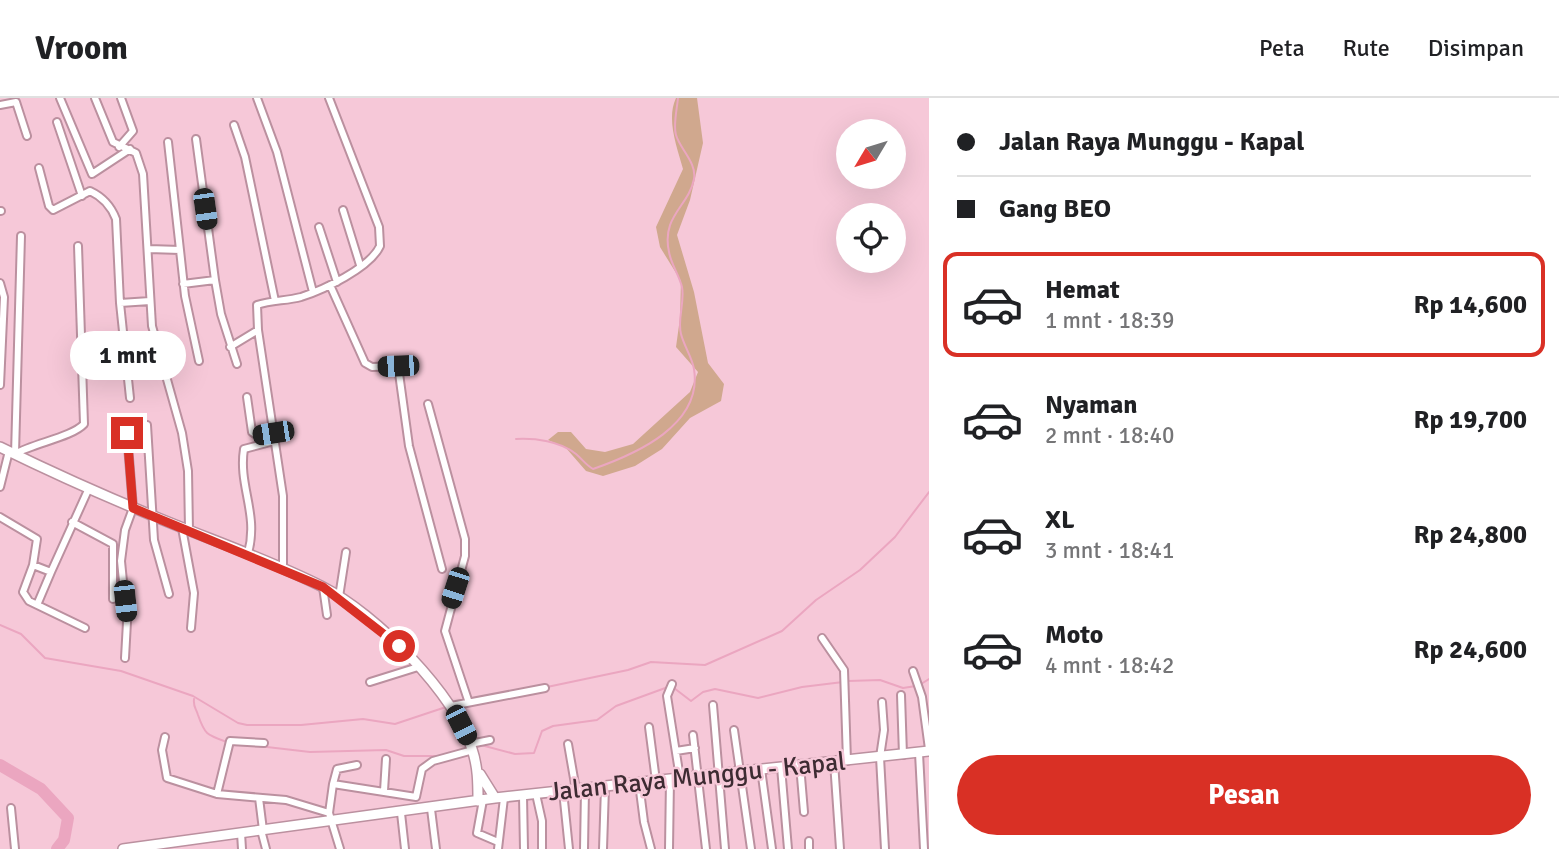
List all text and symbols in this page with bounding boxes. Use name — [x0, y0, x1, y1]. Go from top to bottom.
text: Vroom — [35, 28, 128, 69]
text: Peta — [1259, 33, 1305, 63]
text: Rute — [1343, 33, 1390, 63]
text: Disimpan — [1428, 33, 1524, 63]
north arrow — [836, 119, 906, 189]
map controls — [836, 119, 906, 273]
text: Jalan Raya Munggu - Kapal — [999, 126, 1305, 158]
car — [192, 187, 219, 231]
text: Gang BEO — [999, 193, 1111, 225]
button: locate — [836, 203, 906, 273]
icon: car — [961, 273, 1024, 336]
text: Hemat — [1045, 274, 1120, 306]
text: Rp 14,600 — [1413, 289, 1527, 321]
text: 1 mnt · 18:39 — [1045, 306, 1174, 335]
callout: 1 mnt — [69, 331, 185, 380]
text: 1 mnt — [99, 341, 157, 370]
car — [377, 355, 420, 377]
icon: car — [961, 388, 1024, 451]
text: Nyaman — [1045, 389, 1138, 421]
text: Rp 19,700 — [1413, 404, 1527, 436]
route end — [111, 417, 143, 449]
car — [251, 419, 296, 447]
text: 2 mnt · 18:40 — [1045, 421, 1174, 450]
icon: car — [961, 503, 1024, 566]
text: XL — [1045, 504, 1075, 536]
text: Rp 24,800 — [1413, 519, 1527, 551]
text: 3 mnt · 18:41 — [1045, 536, 1174, 565]
car — [439, 565, 472, 611]
car — [113, 579, 138, 623]
icon: car — [961, 618, 1024, 681]
text: Moto — [1045, 619, 1103, 651]
route start — [383, 630, 415, 662]
text: Rp 24,600 — [1413, 634, 1527, 666]
text: 4 mnt · 18:42 — [1045, 651, 1174, 680]
car — [443, 702, 480, 748]
street label: Jalan Raya Munggu - Kapal — [547, 745, 847, 809]
button: Pesan — [957, 755, 1531, 835]

